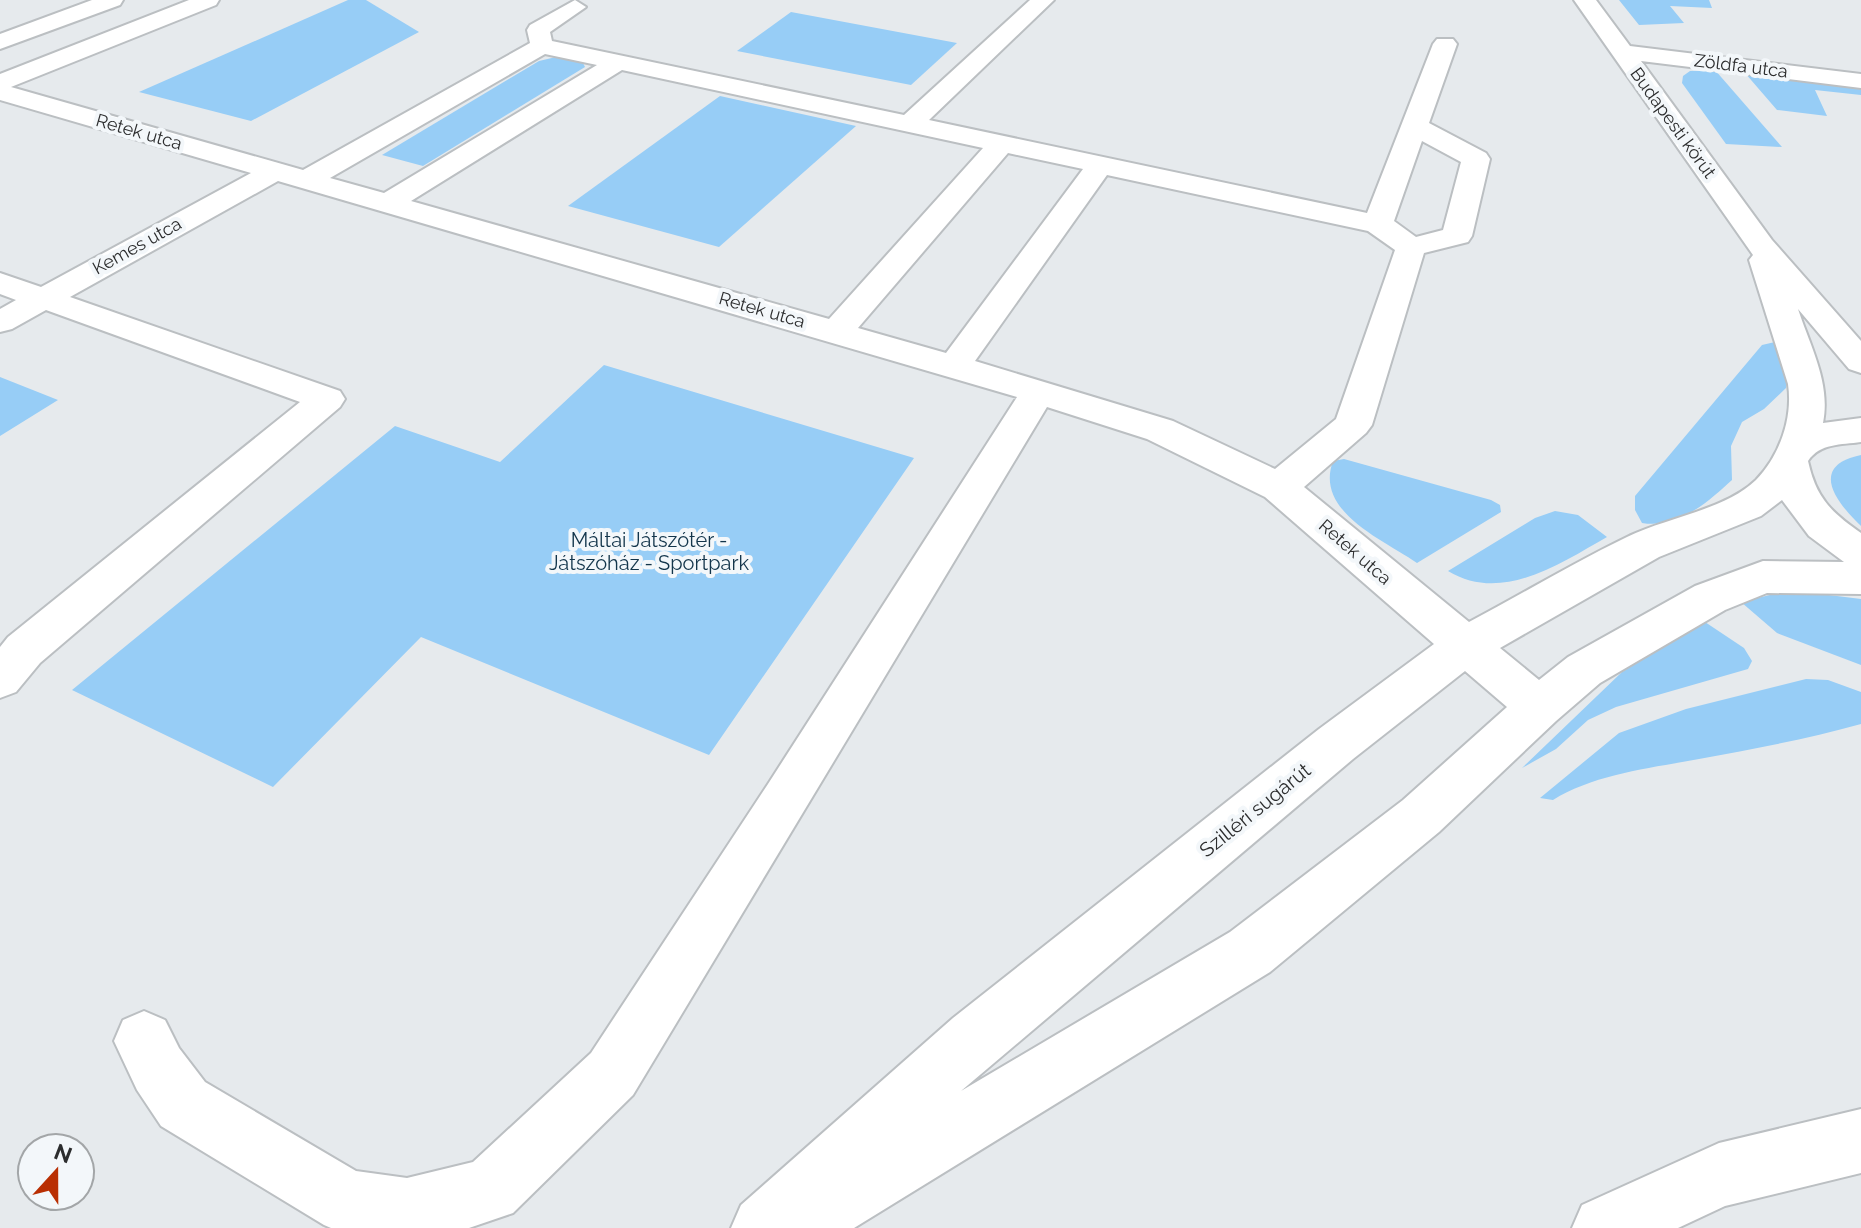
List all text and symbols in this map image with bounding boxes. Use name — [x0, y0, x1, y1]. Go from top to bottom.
street label: Zöldfa utca — [1693, 49, 1789, 82]
street label: Budapesti körút — [1626, 63, 1721, 182]
street label: Retek utca — [94, 109, 185, 154]
street label: Kemes utca — [89, 213, 185, 279]
street label: Retek utca — [717, 287, 808, 332]
street label: Retek utca — [1315, 515, 1396, 589]
park label: Máltai Játszótér - Játszóház - Sportpark — [549, 528, 749, 575]
street label: Szilléri sugárút — [1195, 758, 1316, 862]
north arrow — [16, 1132, 96, 1212]
text: N — [51, 1138, 76, 1168]

